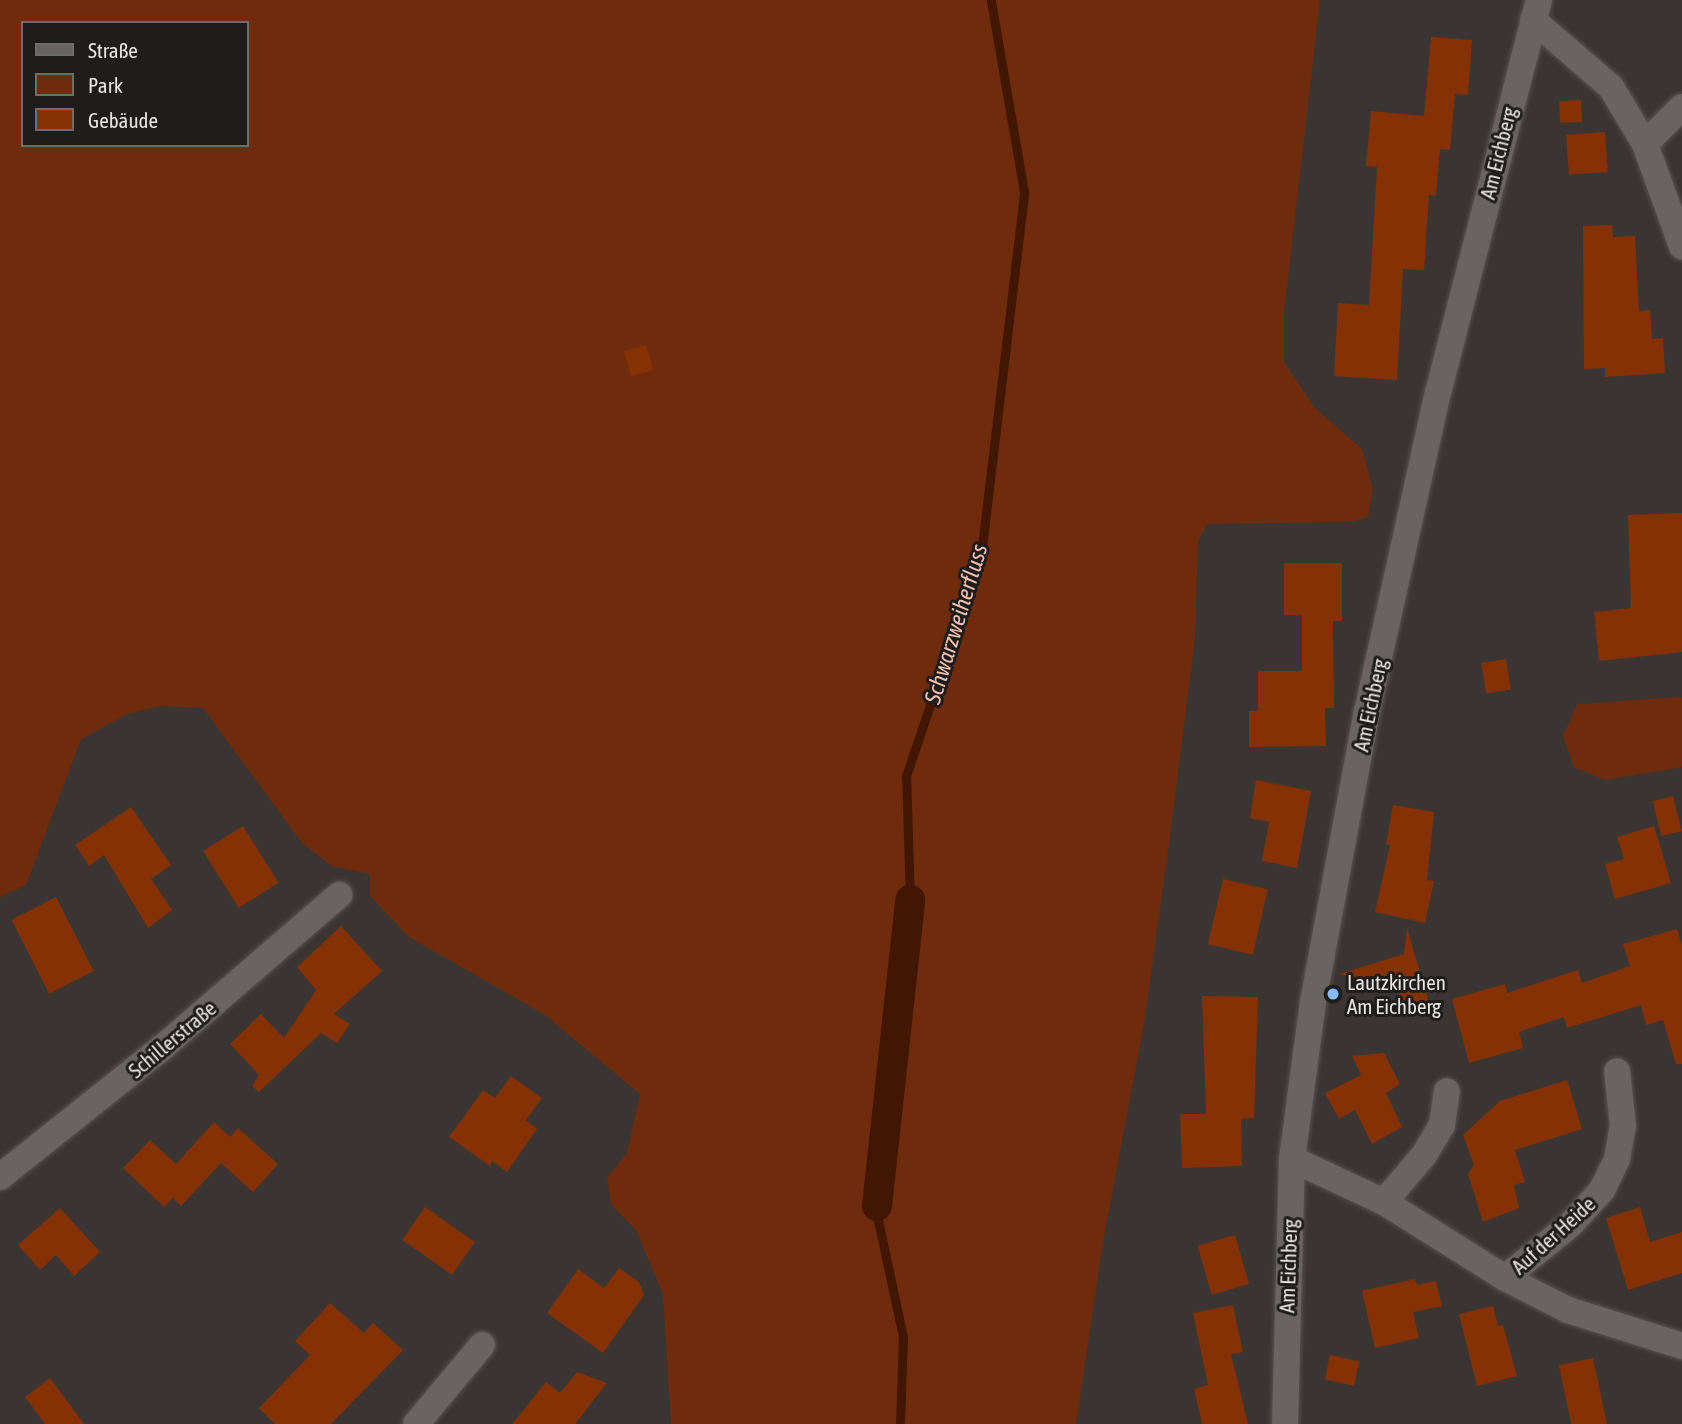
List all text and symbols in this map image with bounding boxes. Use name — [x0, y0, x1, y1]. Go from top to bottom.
legend — [21, 21, 248, 147]
text: Straße — [88, 38, 138, 62]
text: Park — [88, 73, 123, 97]
street label: Am Eichberg — [1474, 104, 1522, 202]
text: Gebäude — [88, 108, 158, 132]
water label: Schwarzweiherfluss — [919, 541, 993, 707]
street label: Am Eichberg — [1348, 656, 1392, 754]
place label: Lautzkirchen Am Eichberg — [1347, 969, 1446, 1019]
marker: Lautzkirchen Am Eichberg — [1325, 986, 1341, 1002]
street label: Schillerstraße — [123, 995, 221, 1083]
street label: Auf der Heide — [1506, 1191, 1600, 1279]
street label: Am Eichberg — [1274, 1219, 1302, 1313]

